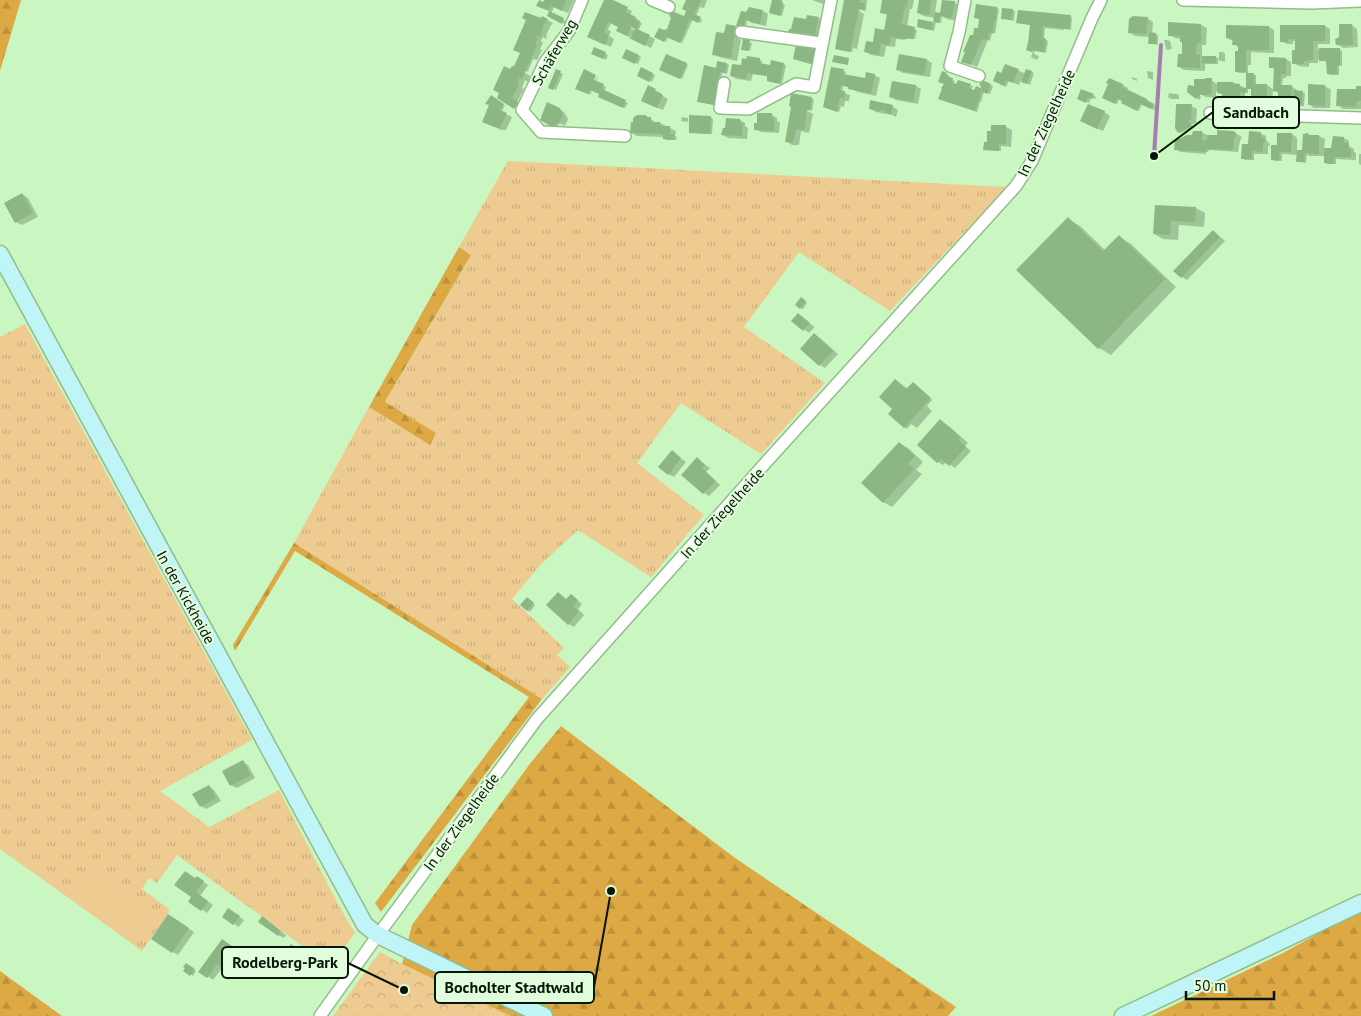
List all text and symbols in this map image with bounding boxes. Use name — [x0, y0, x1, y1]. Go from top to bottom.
street label: Schäferweg — [527, 15, 581, 89]
street label: In der Ziegelheide — [1013, 66, 1079, 180]
callout: Sandbach — [1213, 97, 1299, 128]
text: Sandbach — [1223, 102, 1289, 122]
street label: In der Ziegelheide — [676, 463, 768, 563]
street label: In der Kickheide — [152, 547, 220, 647]
street label: In der Ziegelheide — [419, 769, 503, 875]
callout: Rodelberg-Park — [222, 947, 348, 978]
text: Rodelberg-Park — [232, 952, 338, 972]
scale bar — [1186, 968, 1274, 1000]
callout: Bocholter Stadtwald — [435, 972, 594, 1003]
text: 50 m — [1194, 976, 1227, 995]
text: Bocholter Stadtwald — [444, 977, 584, 997]

